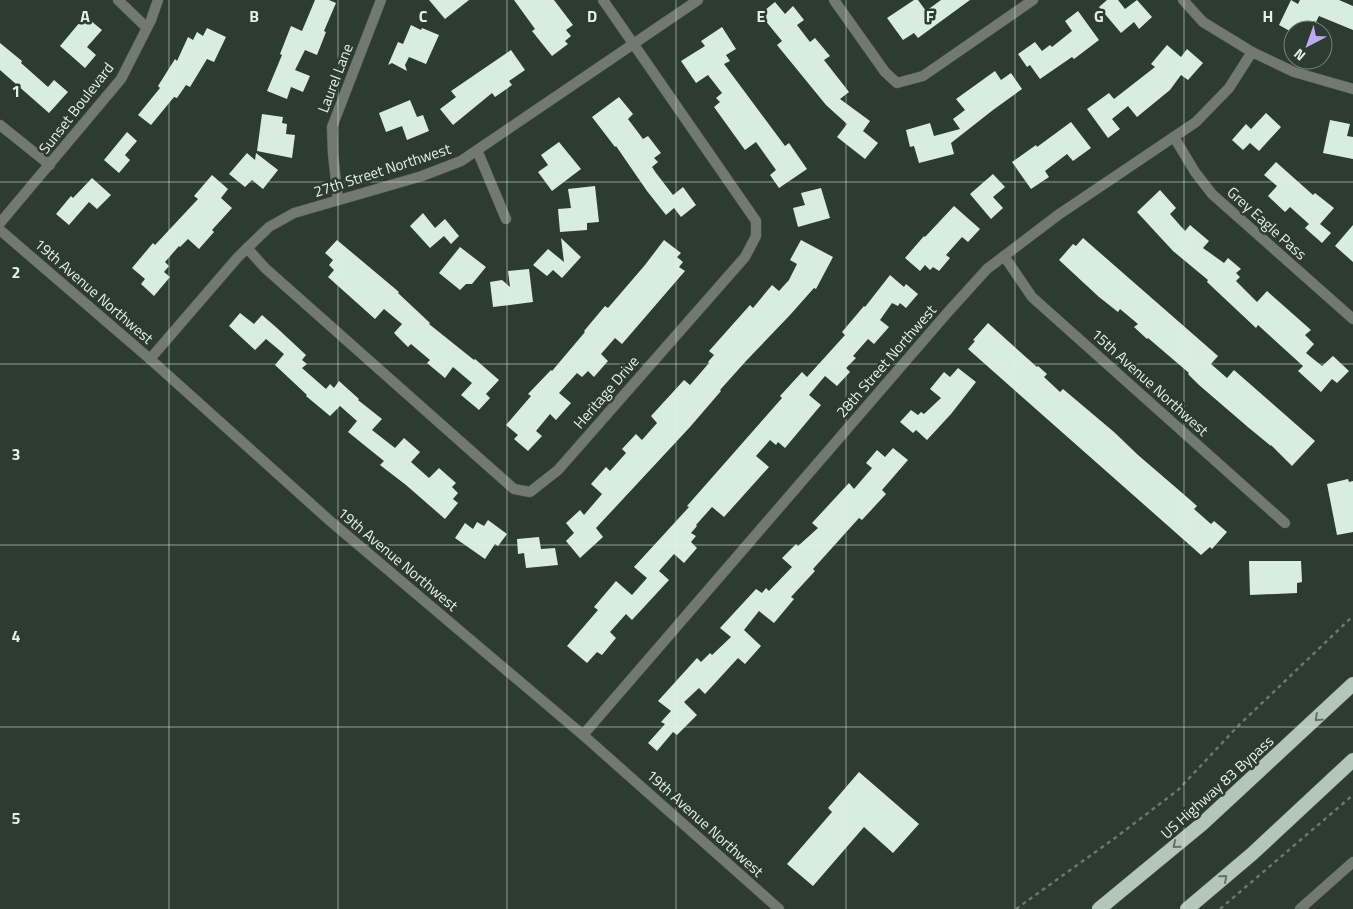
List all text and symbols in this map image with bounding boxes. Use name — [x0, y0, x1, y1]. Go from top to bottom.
text: A — [80, 4, 90, 28]
text: B — [249, 4, 259, 28]
text: C — [419, 4, 428, 28]
text: D — [587, 4, 597, 28]
text: E — [757, 4, 766, 28]
text: F — [926, 4, 935, 28]
text: G — [1094, 4, 1104, 28]
text: H — [1263, 4, 1273, 28]
north arrow — [1283, 20, 1333, 70]
street label: Laurel Lane — [311, 40, 359, 116]
text: N — [1289, 44, 1310, 66]
street label: Sunset Boulevard — [33, 57, 119, 159]
text: 1 — [12, 79, 20, 103]
street label: 27th Street Northwest — [310, 137, 454, 203]
street label: Grey Eagle Pass — [1222, 181, 1312, 265]
street label: 19th Avenue Northwest — [29, 233, 159, 350]
text: 2 — [12, 260, 20, 284]
street label: 28th Street Northwest — [830, 299, 942, 423]
street label: 15th Avenue Northwest — [1086, 323, 1214, 442]
street label: Heritage Drive — [568, 350, 644, 434]
text: 3 — [12, 442, 20, 466]
street label: 19th Avenue Northwest — [333, 502, 464, 617]
text: 4 — [12, 624, 21, 648]
one-way arrow — [1314, 712, 1323, 721]
street label: US Highway 83 Bypass — [1155, 730, 1279, 844]
street label: 19th Avenue Northwest — [641, 764, 769, 883]
text: 5 — [12, 806, 21, 830]
one-way arrow — [1173, 840, 1182, 848]
one-way arrow — [1218, 874, 1227, 883]

